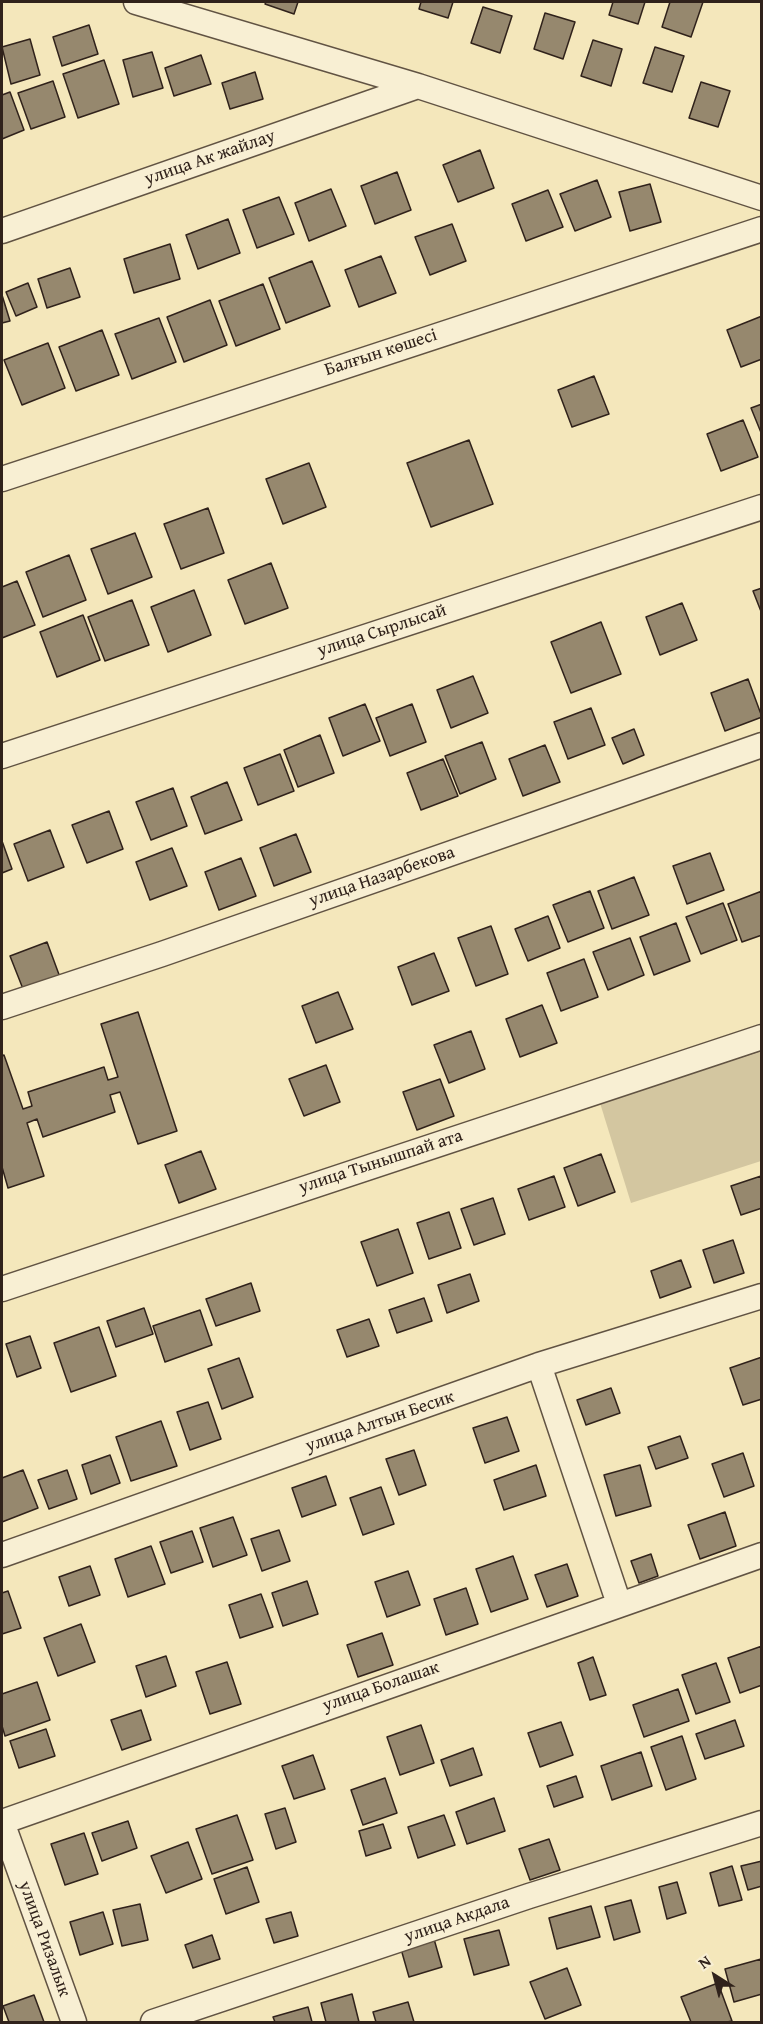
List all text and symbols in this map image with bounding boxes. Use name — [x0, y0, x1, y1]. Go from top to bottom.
street label: улица Ак жайлау — [142, 125, 278, 191]
street label: Балғын көшесі — [322, 325, 440, 381]
street label: улица Сырлысай — [315, 600, 449, 662]
street label: улица Назарбекова — [306, 842, 458, 912]
street label: улица Тынышпай ата — [296, 1125, 466, 1199]
street label: улица Алтын Бесик — [303, 1386, 457, 1458]
street label: улица Болашак — [320, 1657, 442, 1717]
street label: улица Ризалык — [13, 1878, 75, 2000]
street label: улица Акдала — [402, 1892, 512, 1948]
north arrow — [685, 1946, 745, 2006]
text: N — [693, 1949, 716, 1974]

